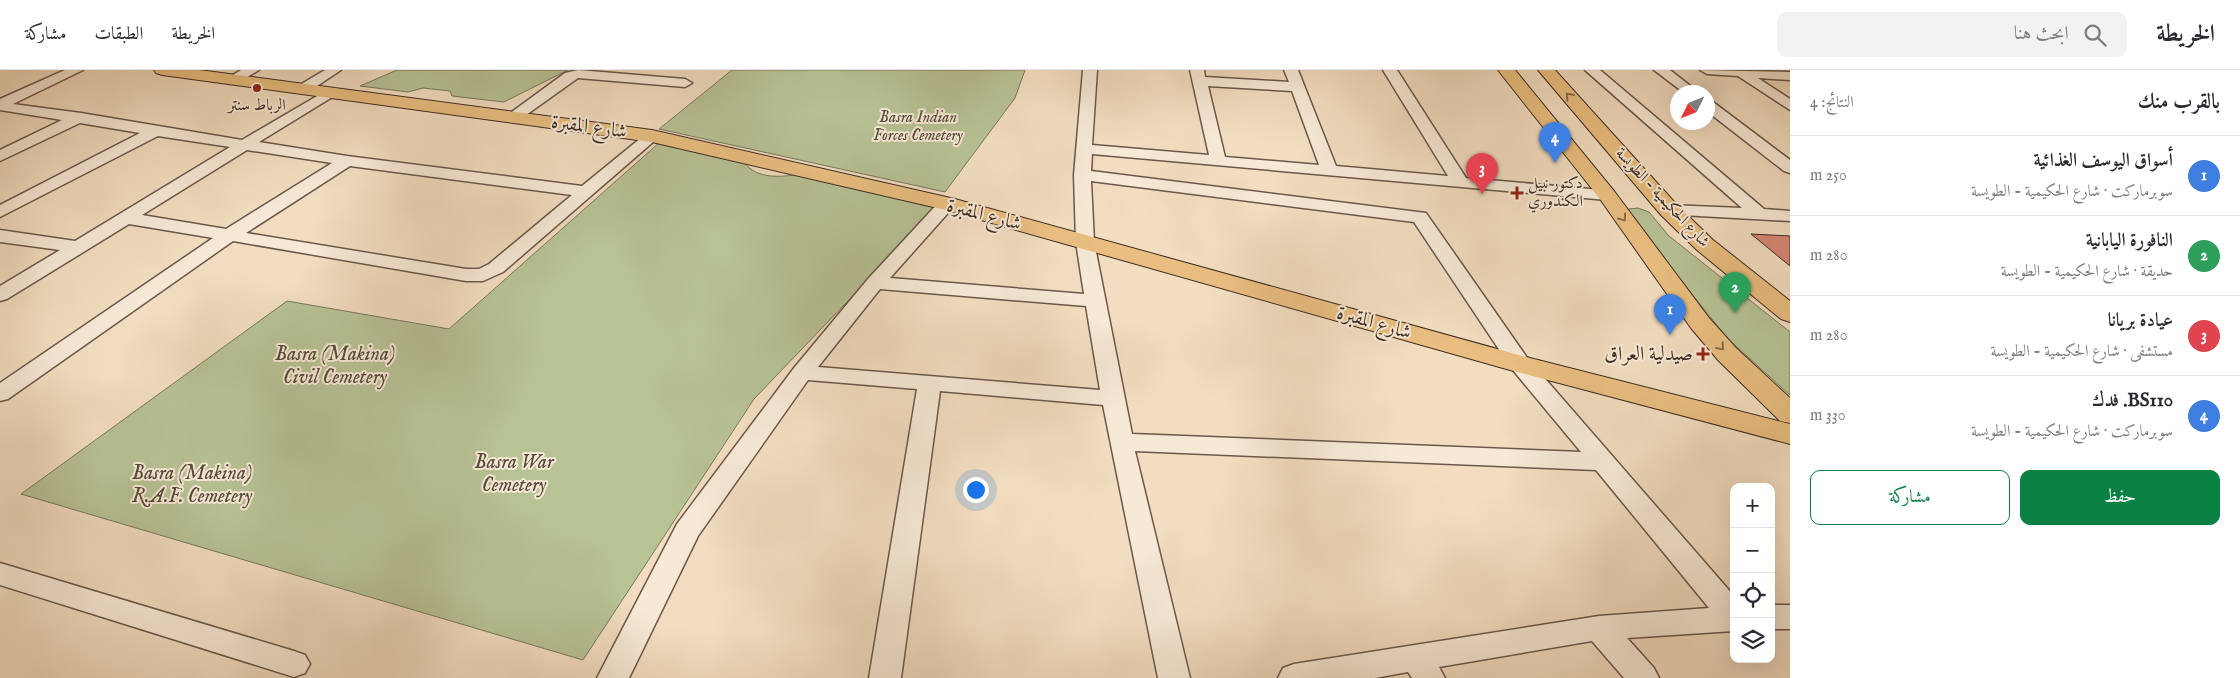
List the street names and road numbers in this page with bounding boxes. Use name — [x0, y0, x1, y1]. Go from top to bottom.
street label: شارع المقبرة — [549, 109, 629, 149]
street label: شارع الحكيمية - الطويسة — [1609, 144, 1713, 253]
street label: شارع المقبرة — [943, 193, 1024, 241]
street label: شارع المقبرة — [1333, 300, 1414, 349]

